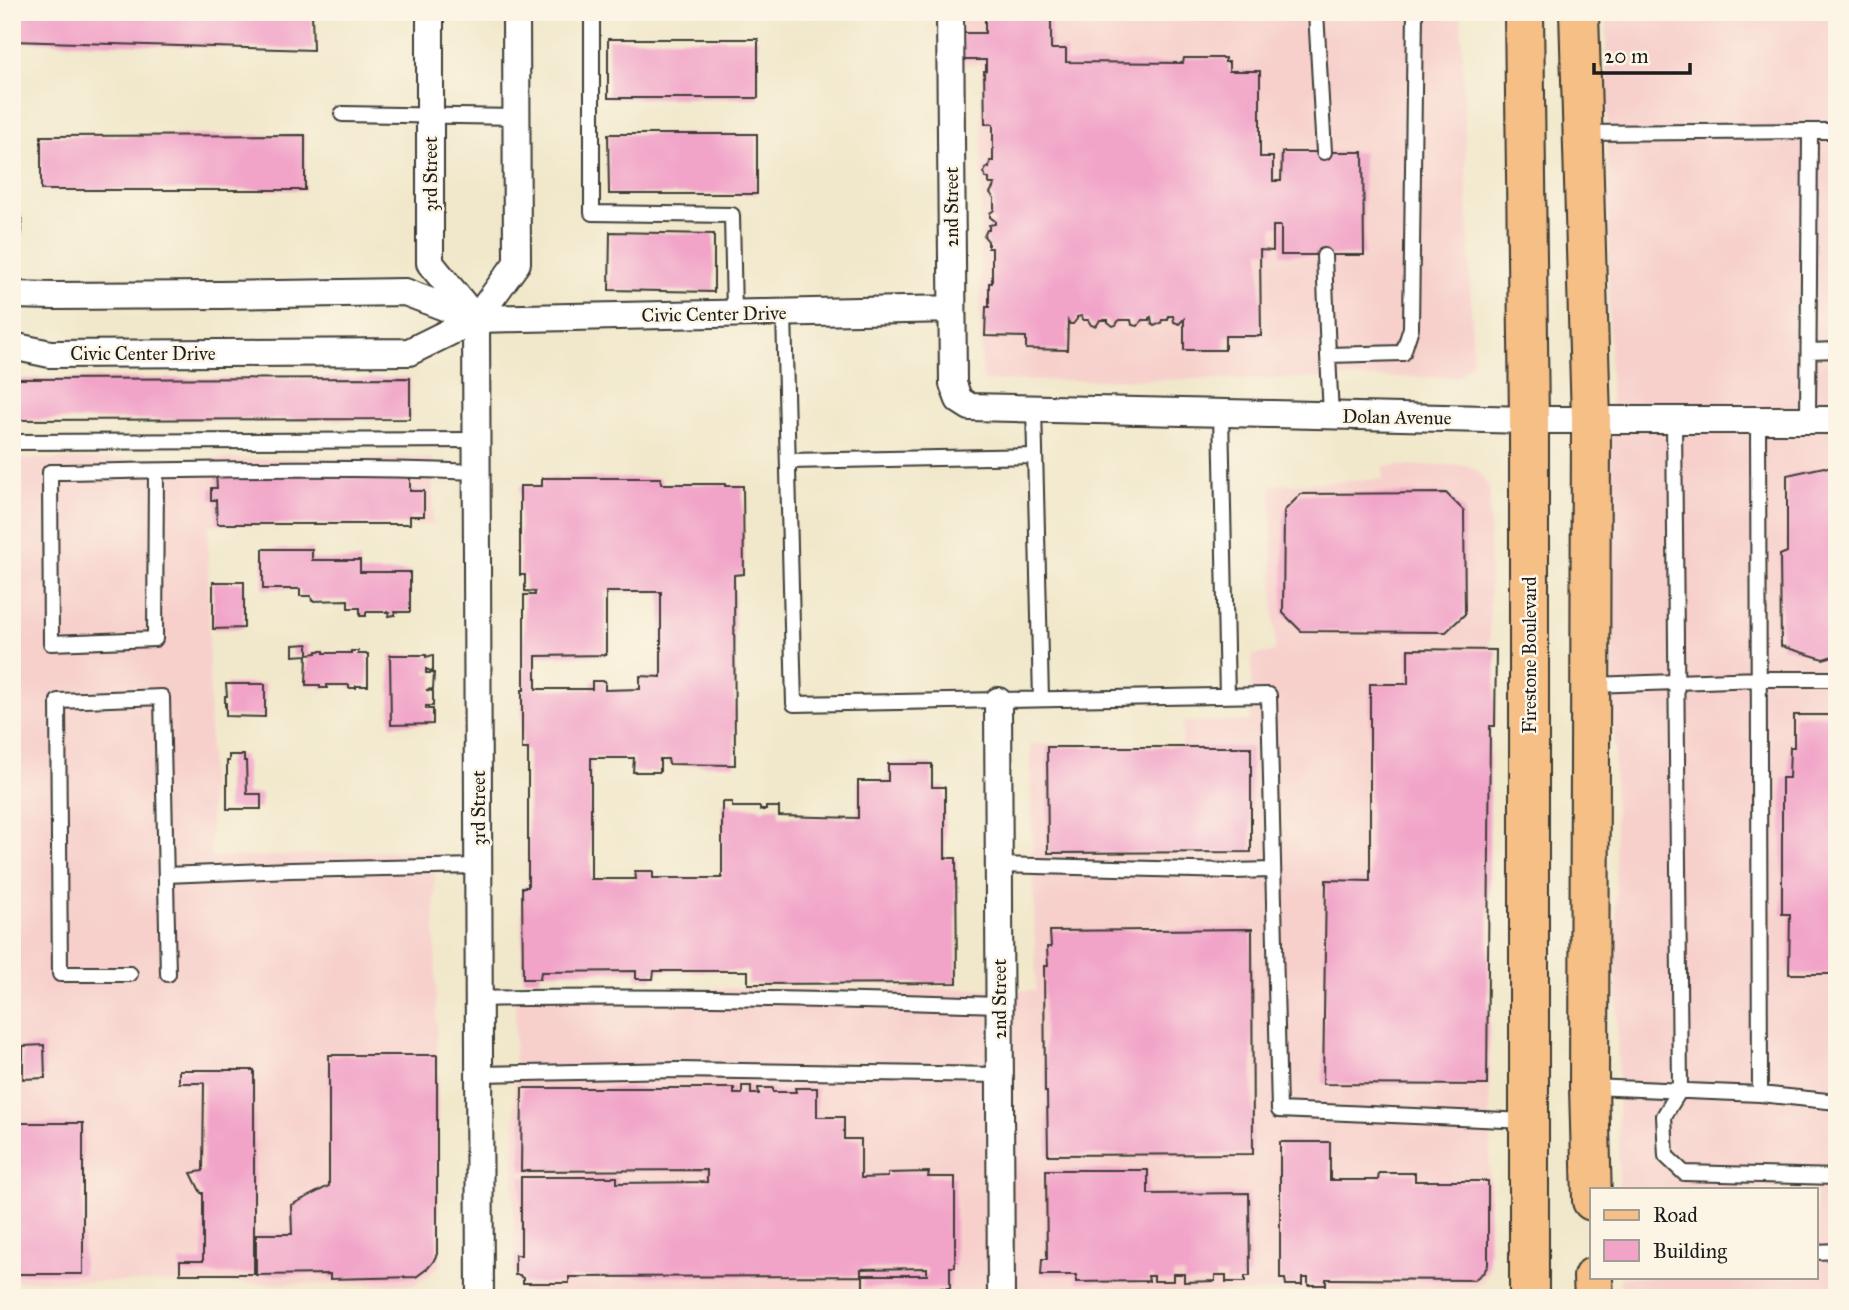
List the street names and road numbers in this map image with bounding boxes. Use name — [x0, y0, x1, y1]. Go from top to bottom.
street label: 3rd Street — [419, 136, 442, 212]
street label: 2nd Street — [940, 166, 963, 247]
street label: Civic Center Drive — [641, 301, 787, 327]
street label: Civic Center Drive — [70, 342, 216, 365]
street label: Dolan Avenue — [1342, 405, 1452, 429]
street label: Firestone Boulevard — [1518, 576, 1541, 734]
street label: 3rd Street — [467, 770, 490, 846]
street label: 2nd Street — [988, 958, 1011, 1039]

